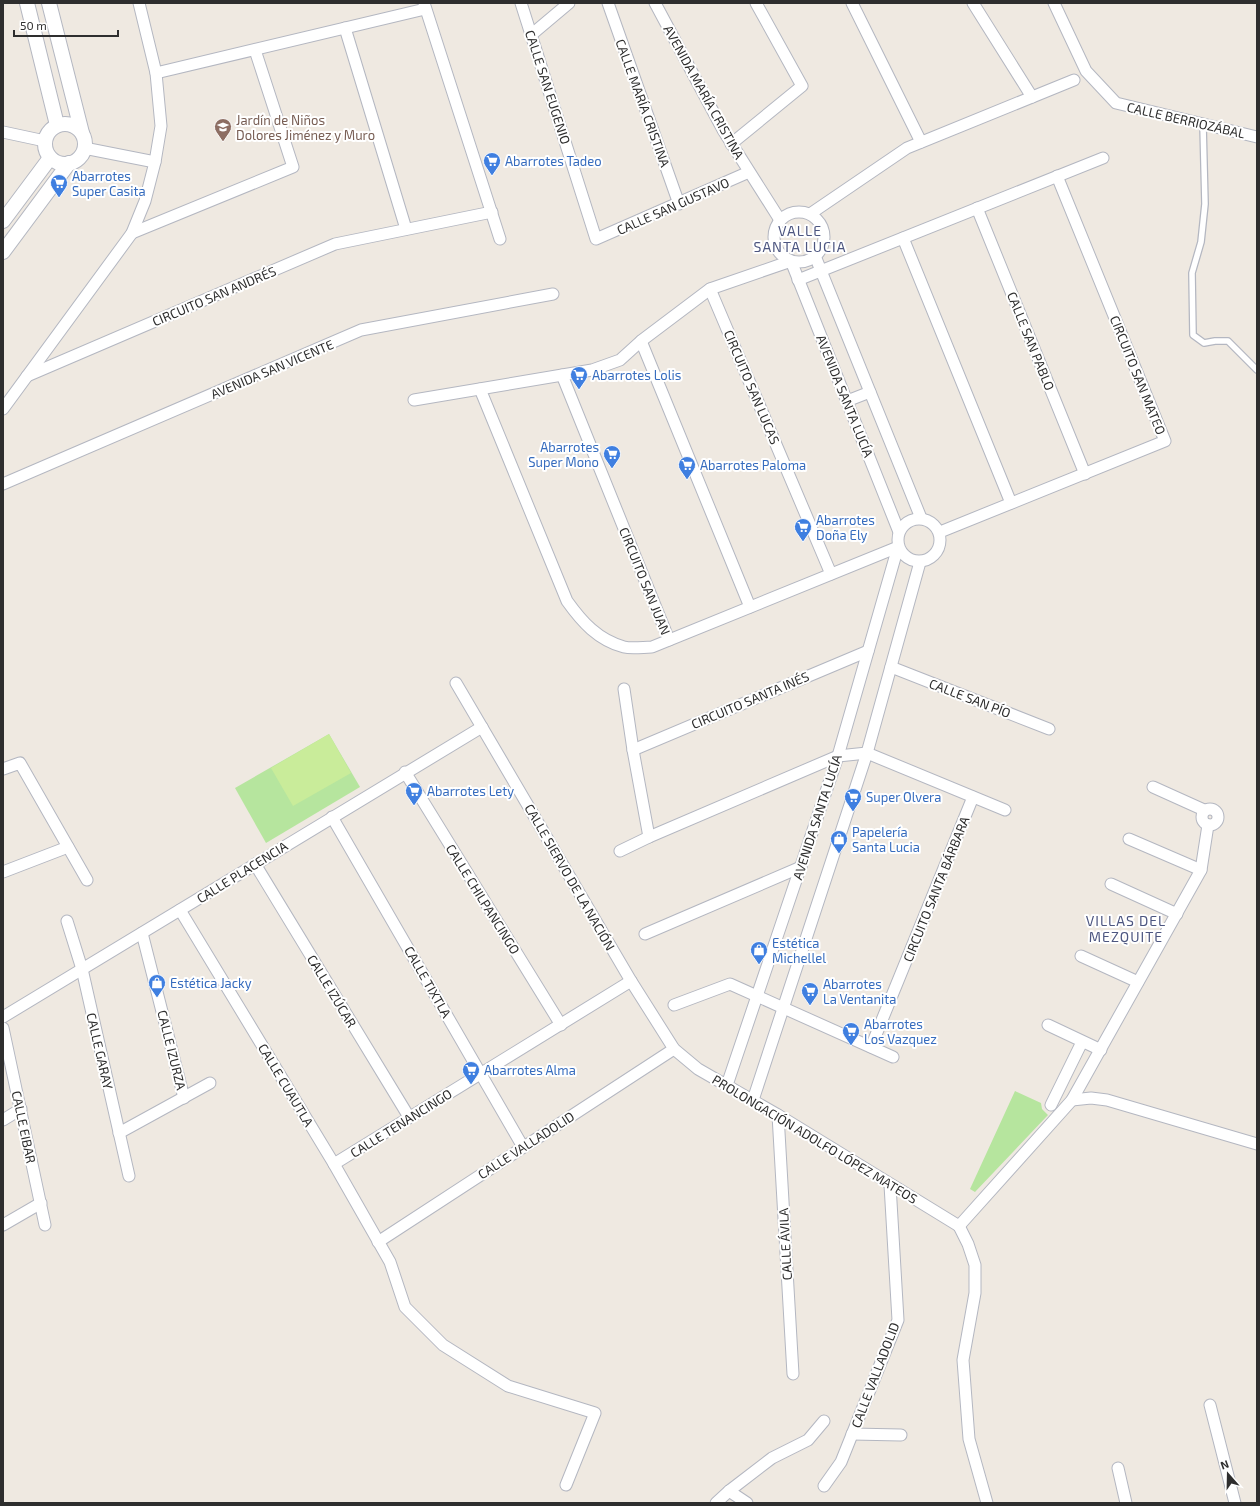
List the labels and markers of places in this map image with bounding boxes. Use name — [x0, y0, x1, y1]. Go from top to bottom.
place label: Jardín de Niños Dolores Jiménez y Muro — [236, 112, 375, 143]
school or university icon: Jardín de Niños Dolores Jiménez y Muro — [213, 117, 233, 142]
supermarket icon: Abarrotes Tadeo — [482, 151, 502, 176]
place label: Abarrotes Tadeo — [505, 153, 602, 169]
place label: Abarrotes Super Casita — [72, 168, 146, 199]
supermarket icon: Abarrotes Super Casita — [49, 173, 69, 198]
supermarket icon: Abarrotes Lolis — [569, 365, 589, 390]
place label: Abarrotes Lolis — [592, 367, 681, 383]
place label: Abarrotes Super Mono — [528, 439, 599, 470]
supermarket icon: Abarrotes Super Mono — [602, 444, 622, 469]
supermarket icon: Abarrotes Paloma — [677, 455, 697, 480]
place label: Abarrotes Paloma — [700, 457, 806, 473]
place label: Abarrotes Doña Ely — [816, 512, 875, 543]
supermarket icon: Abarrotes Doña Ely — [793, 517, 813, 542]
supermarket icon: Abarrotes Lety — [404, 781, 424, 806]
place label: Abarrotes Lety — [427, 783, 514, 799]
supermarket icon: Super Olvera — [843, 787, 863, 812]
place label: Super Olvera — [866, 789, 941, 805]
place label: Papelería Santa Lucia — [852, 824, 920, 855]
shop icon: Papelería Santa Lucia — [829, 829, 849, 854]
place label: Estética Michellel — [772, 935, 826, 966]
shop icon: Estética Michellel — [749, 940, 769, 965]
shop icon: Estética Jacky — [147, 973, 167, 998]
place label: Estética Jacky — [170, 975, 252, 991]
place label: Abarrotes La Ventanita — [823, 976, 896, 1007]
supermarket icon: Abarrotes La Ventanita — [800, 981, 820, 1006]
place label: Abarrotes Los Vazquez — [864, 1016, 937, 1047]
supermarket icon: Abarrotes Los Vazquez — [841, 1021, 861, 1046]
supermarket icon: Abarrotes Alma — [461, 1060, 481, 1085]
place label: Abarrotes Alma — [484, 1062, 576, 1078]

